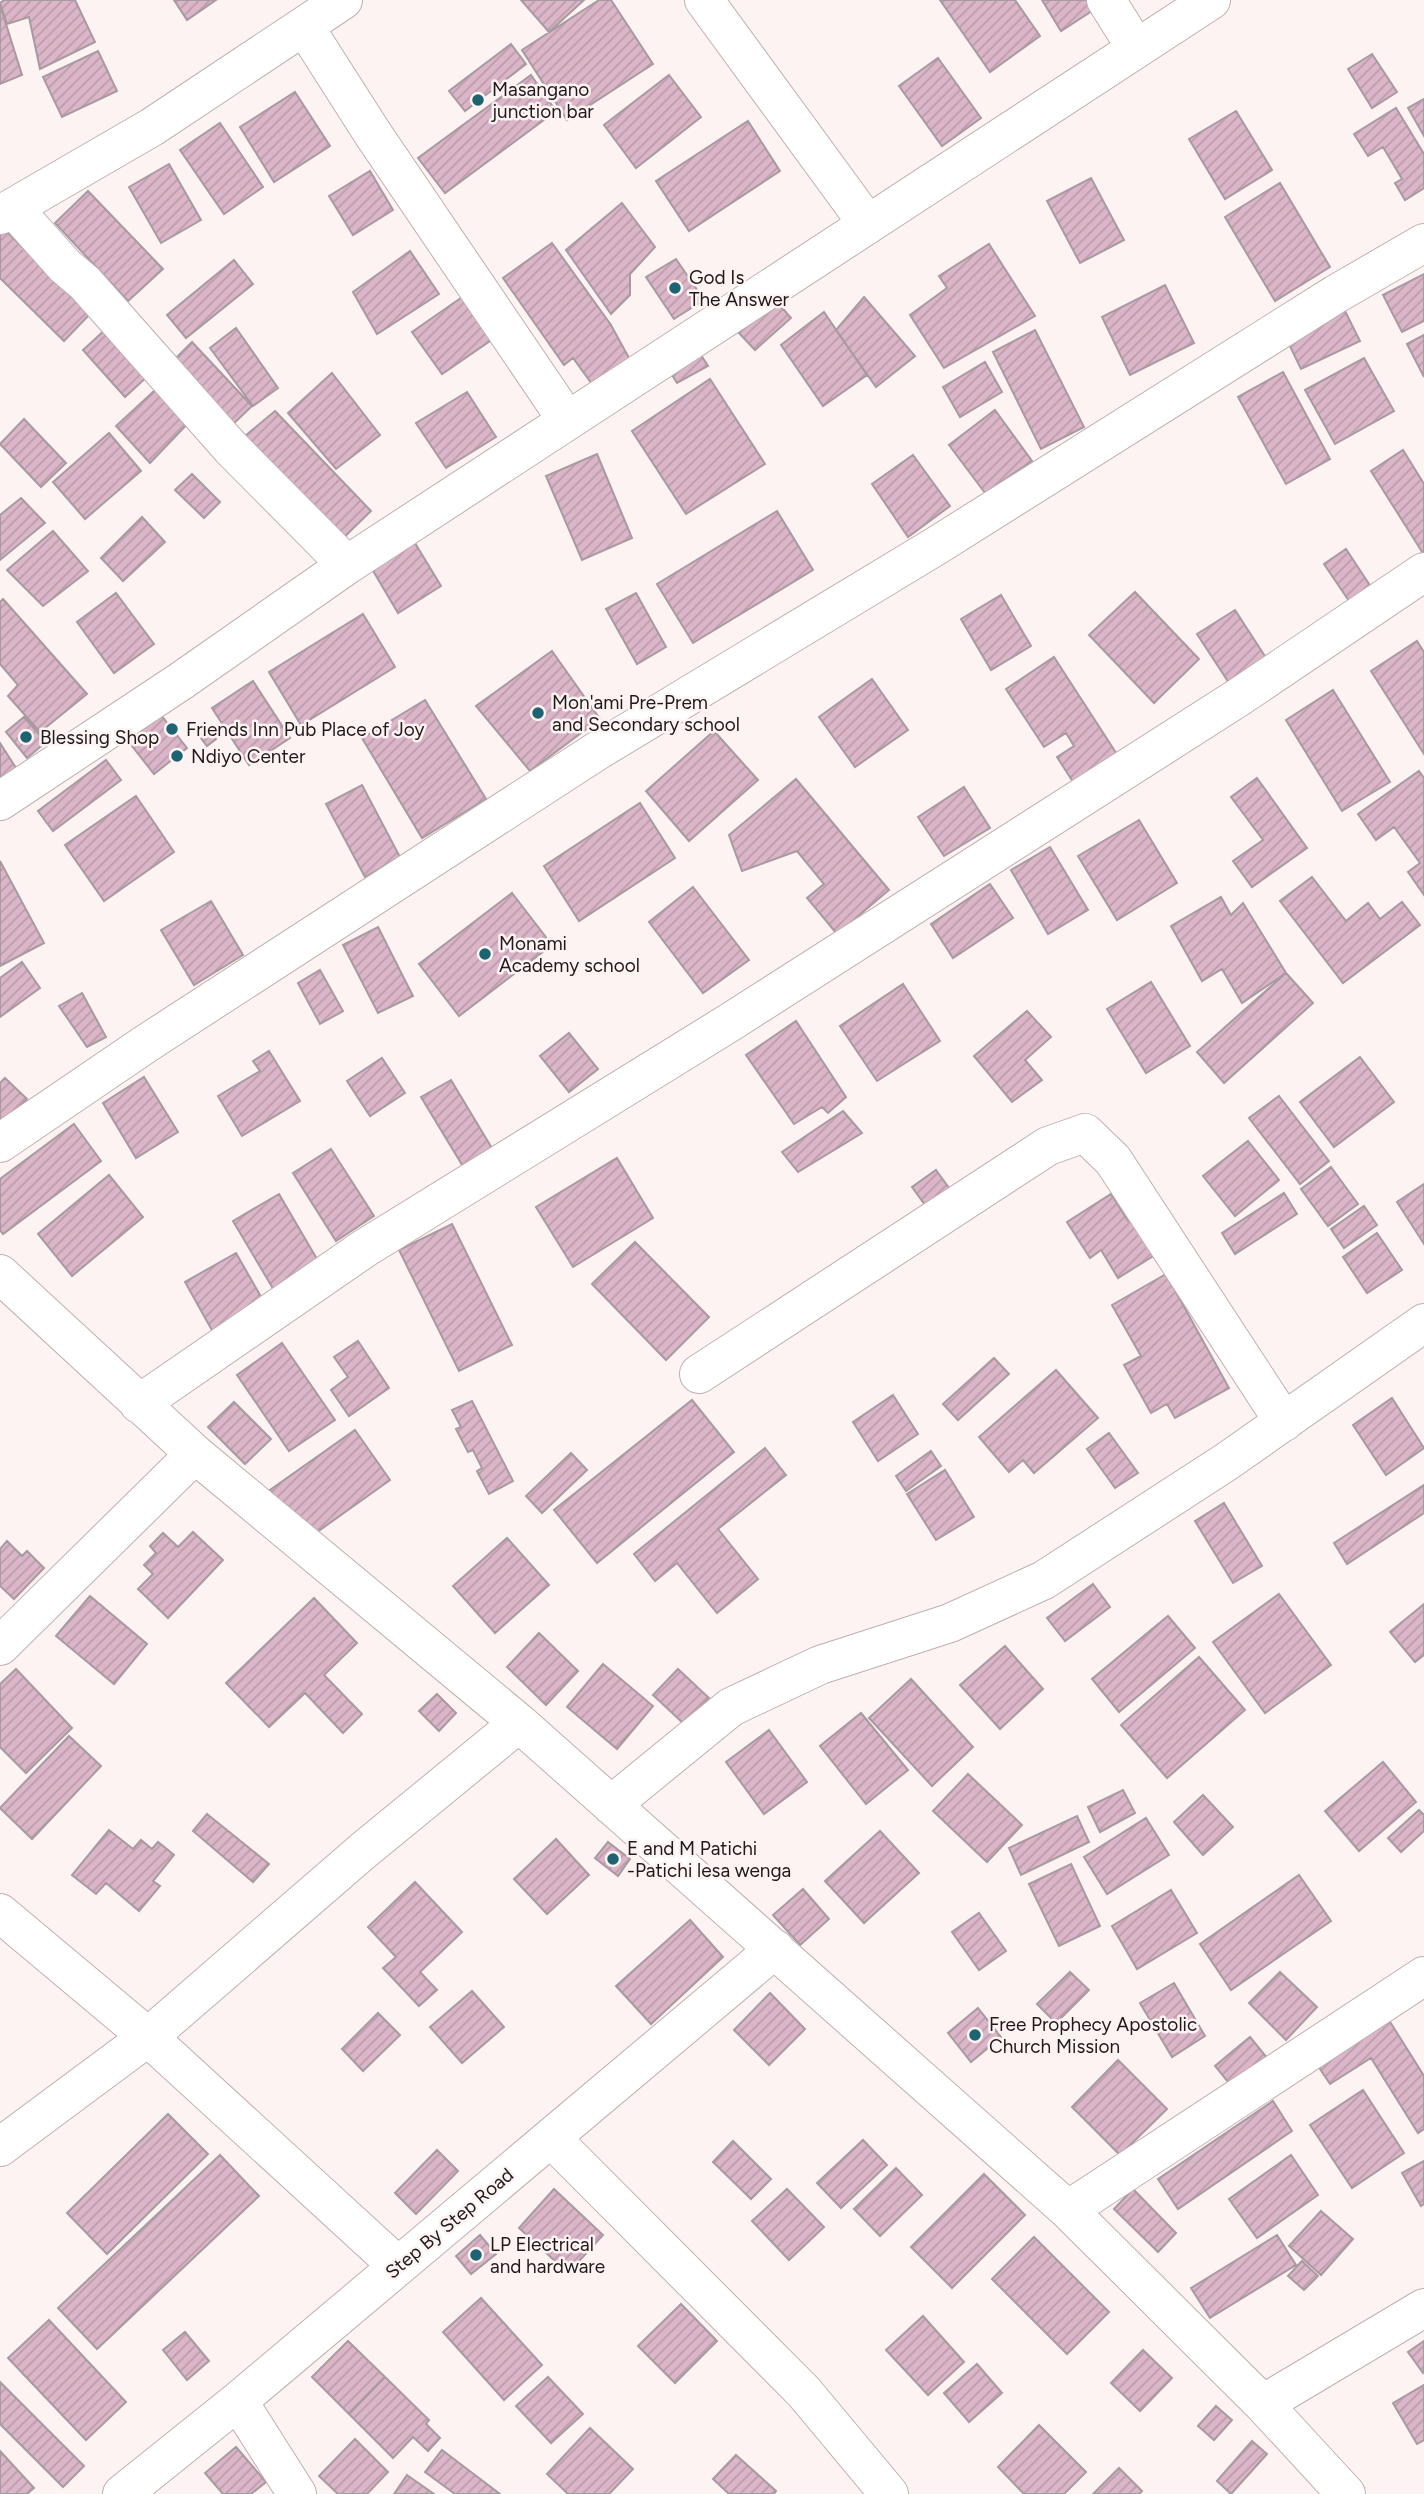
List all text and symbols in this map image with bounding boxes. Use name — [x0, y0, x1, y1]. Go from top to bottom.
place label: Masangano junction bar — [491, 78, 594, 123]
marker: Masangano junction bar — [470, 92, 486, 108]
place label: God Is The Answer — [689, 266, 790, 311]
marker: God Is The Answer — [667, 280, 683, 296]
place label: Mon'ami Pre-Prem and Secondary school — [552, 691, 740, 736]
marker: Mon'ami Pre-Prem and Secondary school — [530, 705, 546, 721]
place label: Friends Inn Pub Place of Joy — [186, 718, 425, 741]
marker: Friends Inn Pub Place of Joy — [164, 721, 180, 737]
place label: Blessing Shop — [40, 726, 159, 749]
marker: Blessing Shop — [18, 729, 34, 745]
place label: Ndiyo Center — [191, 745, 306, 768]
marker: Ndiyo Center — [169, 748, 185, 764]
place label: Monami Academy school — [499, 932, 640, 977]
marker: Monami Academy school — [477, 946, 493, 962]
place label: E and M Patichi -Patichi lesa wenga — [627, 1837, 791, 1882]
marker: E and M Patichi -Patichi lesa wenga — [605, 1851, 621, 1867]
place label: Free Prophecy Apostolic Church Mission — [989, 2013, 1197, 2058]
marker: Free Prophecy Apostolic Church Mission — [967, 2027, 983, 2043]
street label: Step By Step Road — [381, 2163, 518, 2284]
place label: LP Electrical and hardware — [490, 2233, 605, 2278]
marker: LP Electrical and hardware — [468, 2247, 484, 2263]

